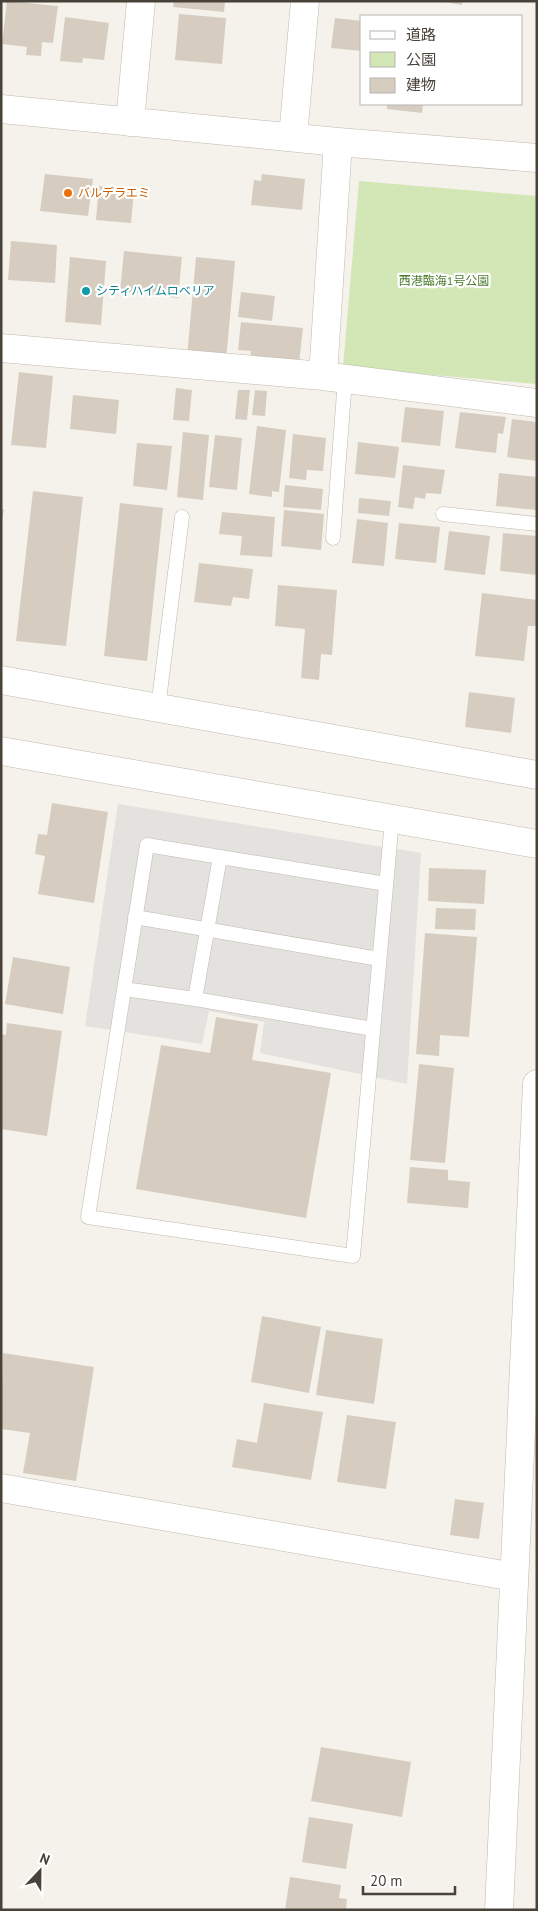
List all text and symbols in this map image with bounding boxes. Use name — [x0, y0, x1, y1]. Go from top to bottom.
legend — [360, 15, 523, 105]
text: 道路 — [406, 25, 436, 44]
text: 公園 — [406, 50, 436, 69]
text: 建物 — [406, 75, 436, 94]
place label: バルデラエミ — [78, 185, 150, 200]
marker: バルデラエミ — [62, 187, 74, 199]
park label: 西港臨海1号公園 — [399, 273, 489, 288]
place label: シティハイムロベリア — [96, 283, 215, 298]
marker: シティハイムロベリア — [80, 285, 92, 297]
north arrow — [15, 1846, 65, 1896]
text: N — [37, 1849, 53, 1869]
scale bar — [363, 1864, 456, 1896]
text: 20 m — [370, 1871, 403, 1890]

